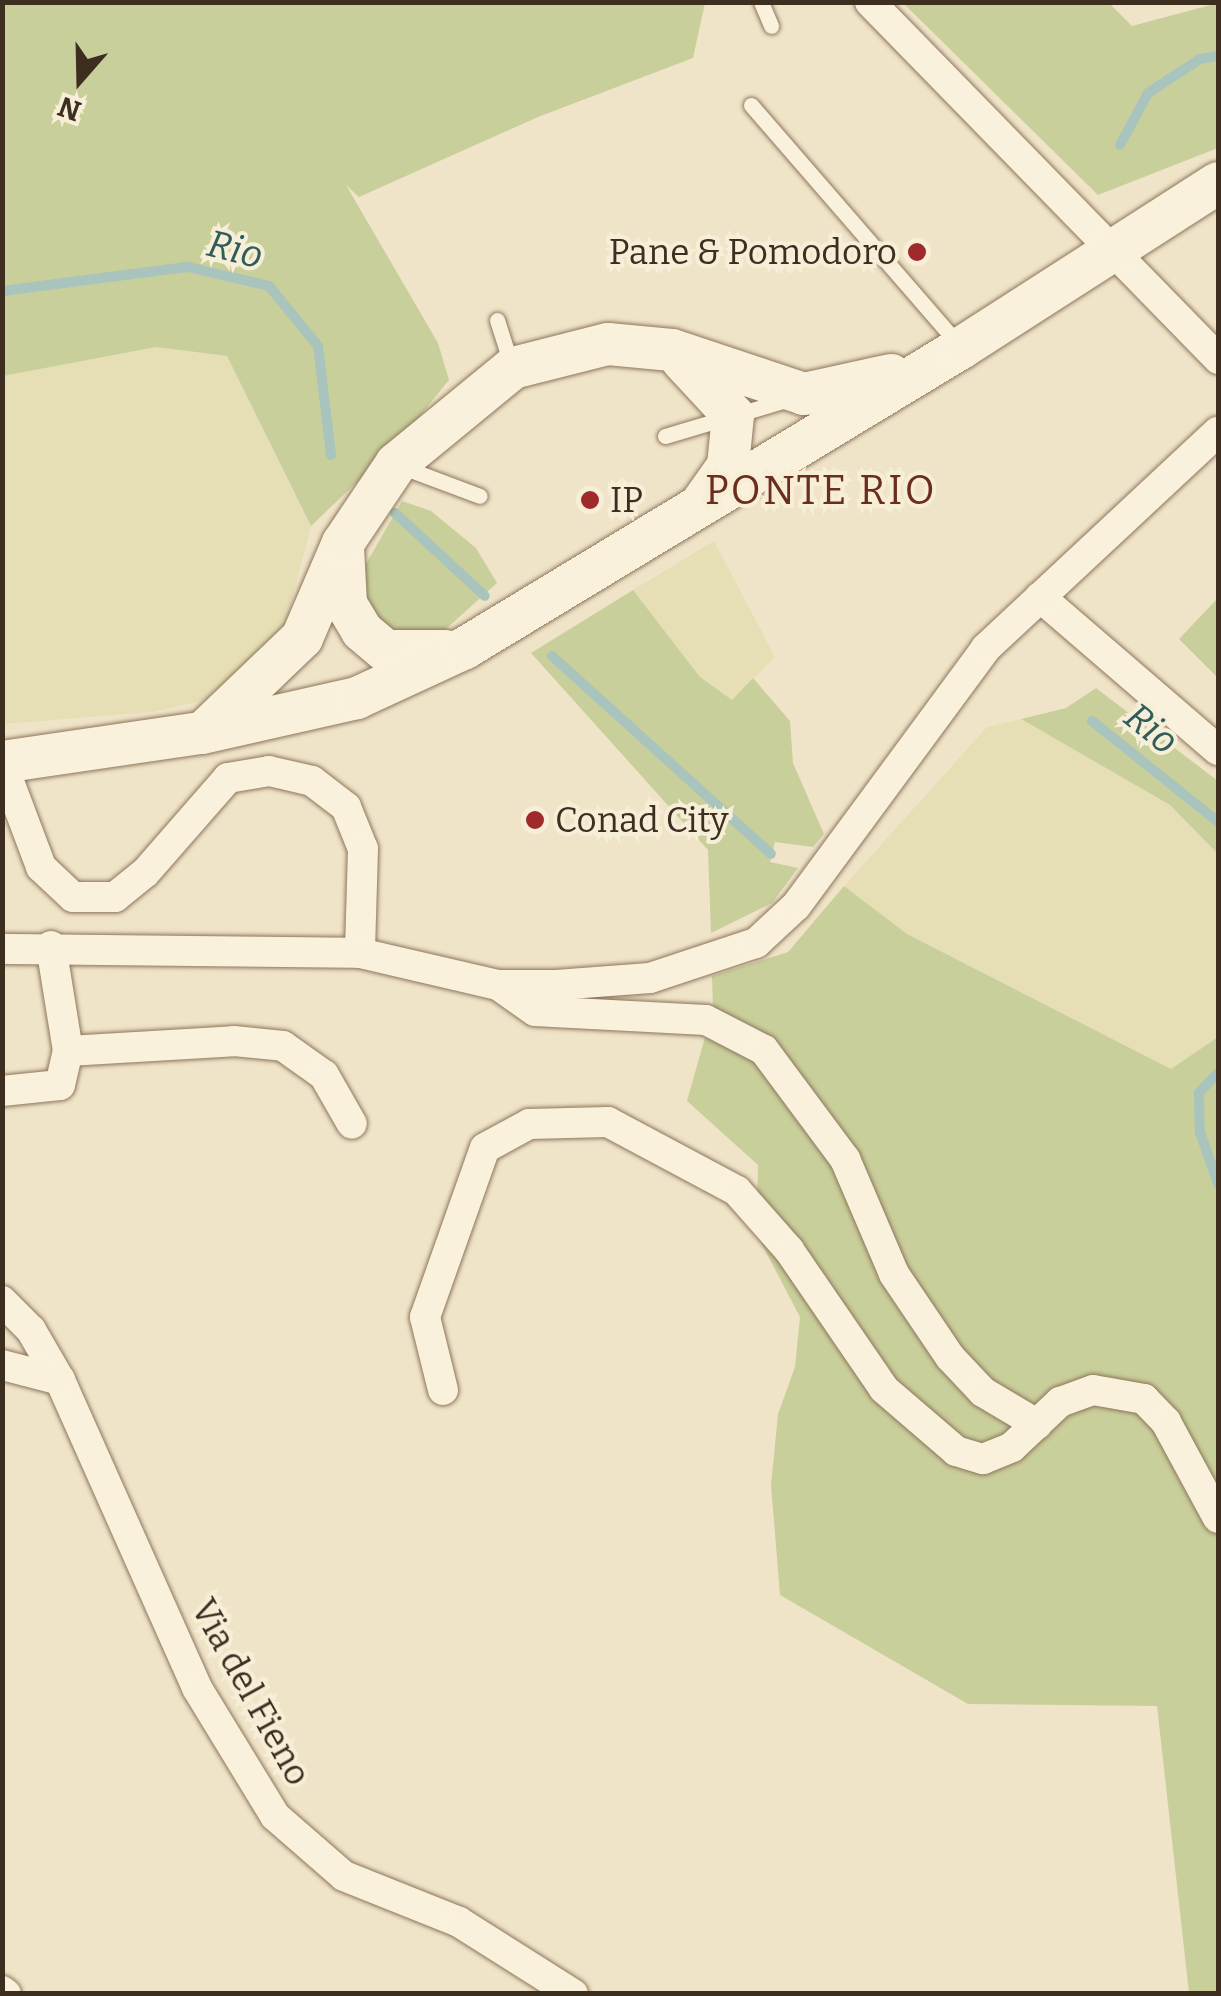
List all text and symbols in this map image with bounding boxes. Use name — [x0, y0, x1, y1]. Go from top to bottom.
north arrow — [30, 30, 130, 130]
text: N — [54, 89, 85, 128]
water label: Rio — [202, 221, 268, 279]
place label: Pane & Pomodoro — [609, 231, 897, 273]
marker: Pane & Pomodoro — [906, 241, 928, 263]
district label: PONTE RIO — [705, 467, 937, 515]
place label: IP — [610, 479, 643, 521]
marker: IP — [579, 489, 601, 511]
water label: Rio — [1115, 694, 1187, 764]
place label: Conad City — [555, 799, 729, 841]
marker: Conad City — [524, 809, 546, 831]
street label: Via del Fieno — [183, 1591, 319, 1793]

